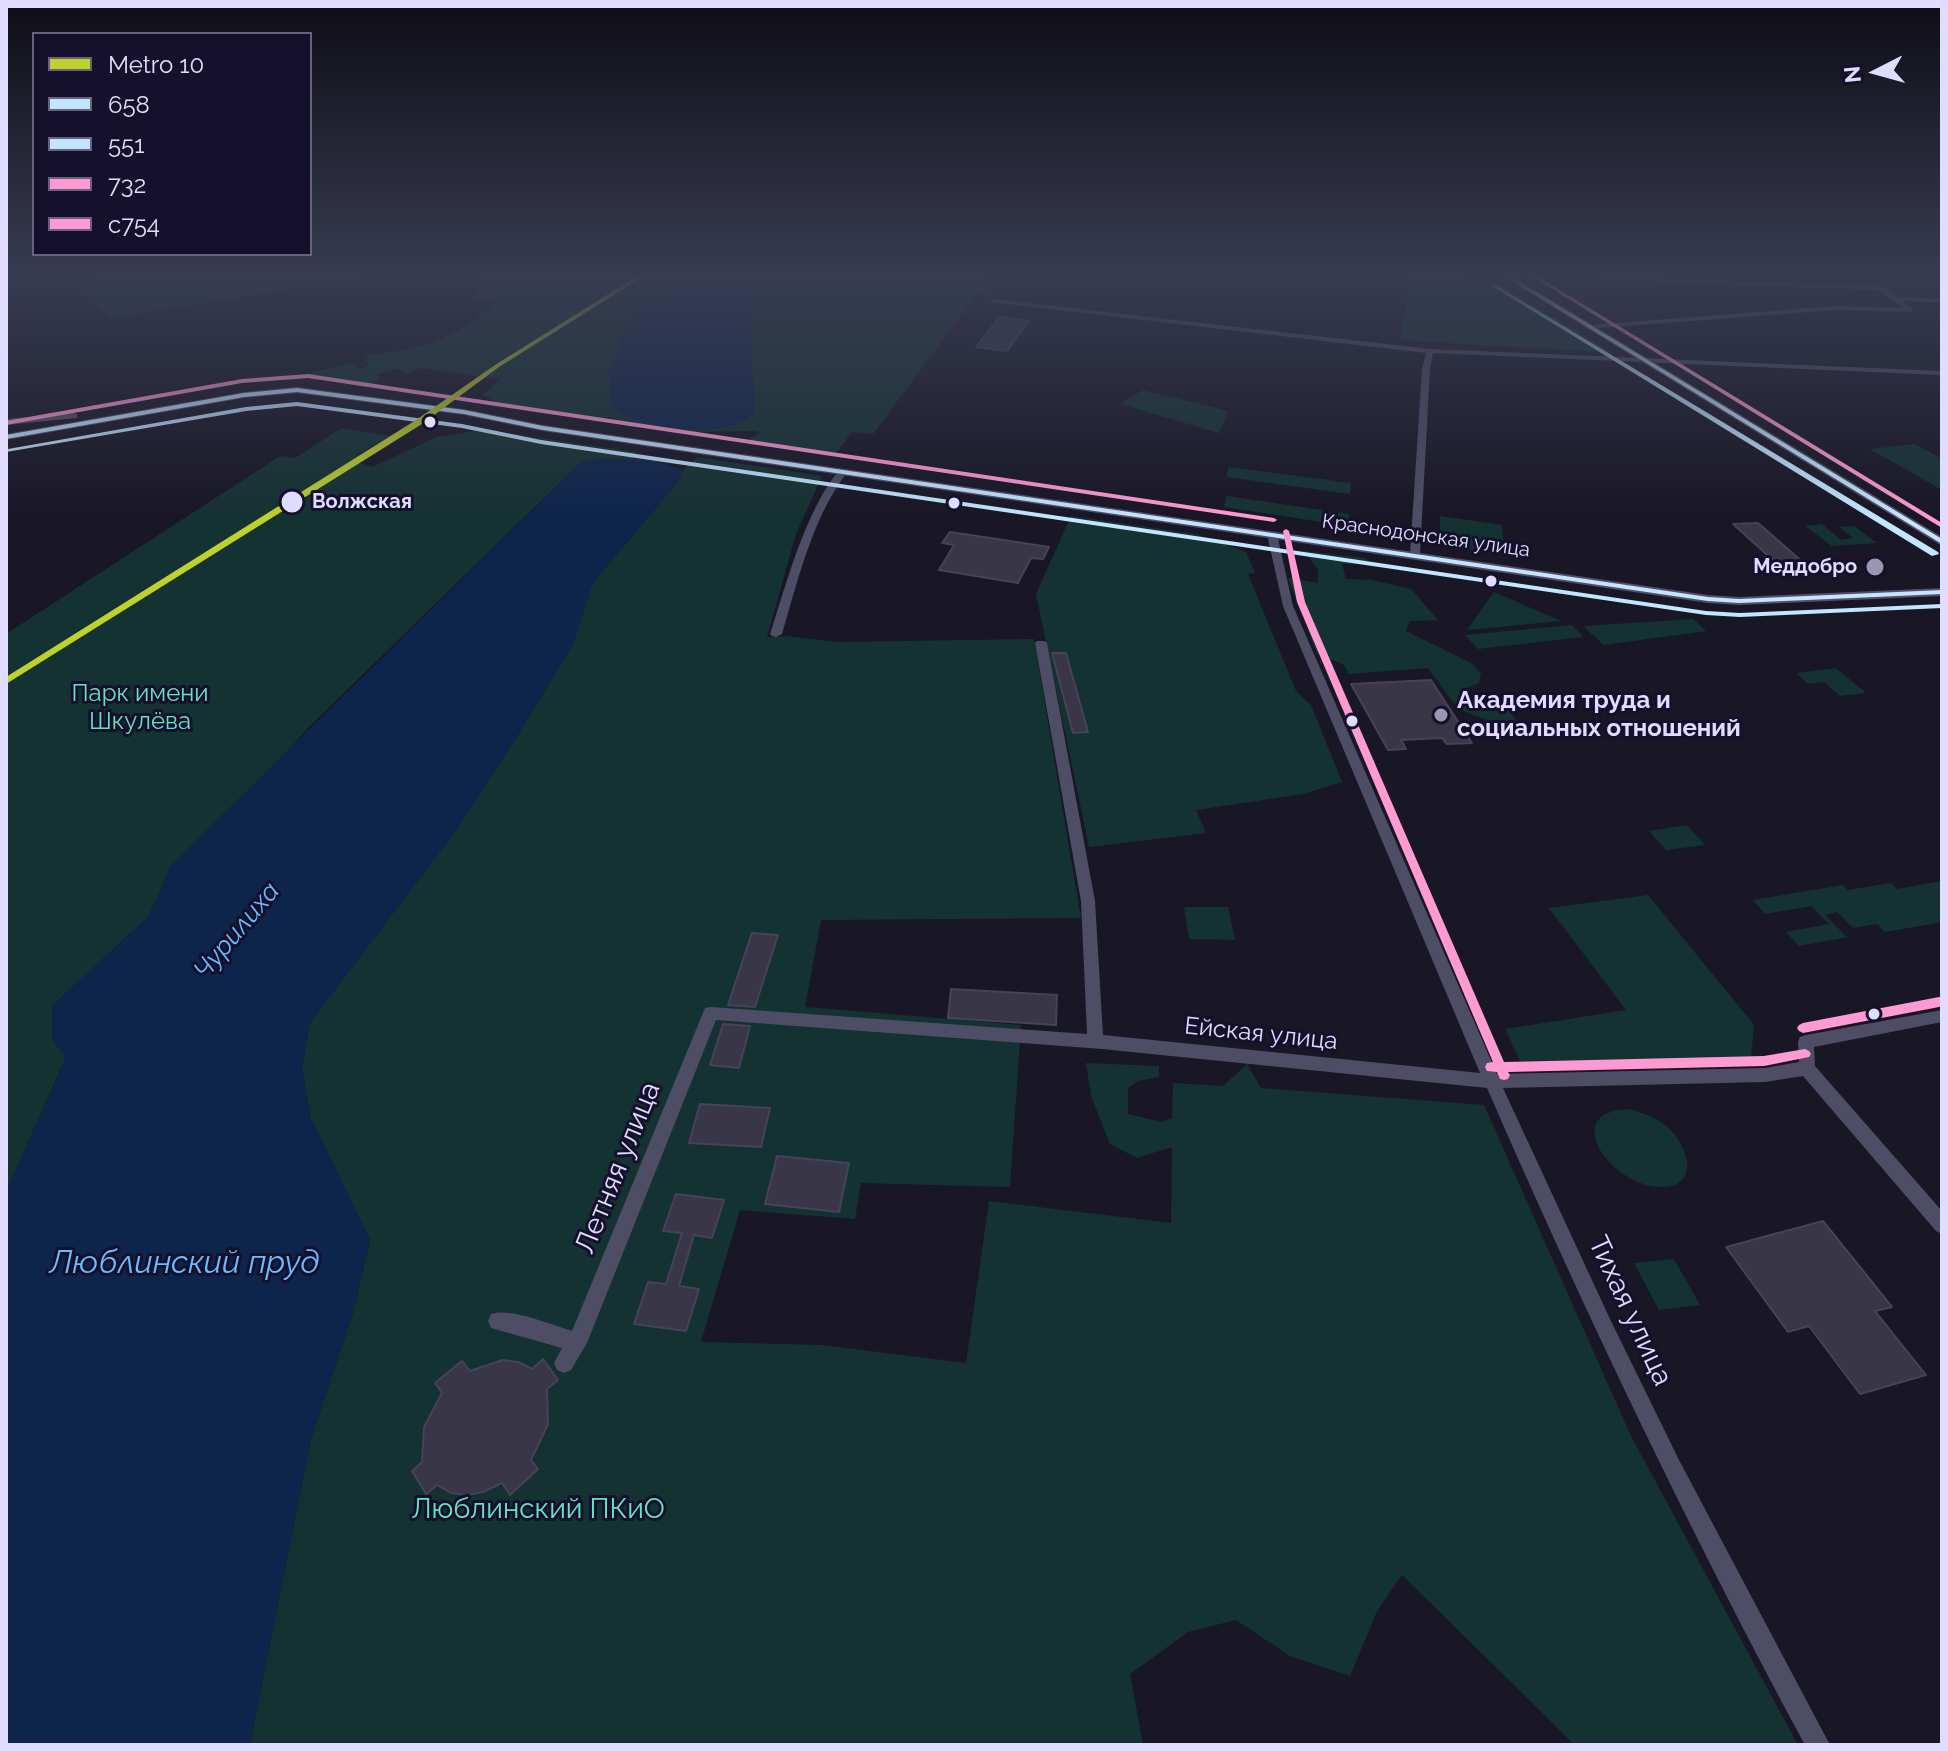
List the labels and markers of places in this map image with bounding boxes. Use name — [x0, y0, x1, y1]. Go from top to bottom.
unlabelled marker — [422, 414, 438, 430]
marker: Волжская — [279, 489, 305, 515]
place label: Волжская — [312, 490, 412, 514]
unlabelled marker — [946, 495, 962, 511]
place label: Меддобро — [1753, 555, 1857, 579]
marker: Меддобро — [1864, 556, 1886, 578]
unlabelled marker — [1483, 573, 1499, 589]
place label: Академия труда и социальных отношений — [1457, 687, 1741, 743]
marker: Академия труда и социальных отношений — [1432, 706, 1450, 724]
unlabelled marker — [1344, 713, 1360, 729]
unlabelled marker — [1866, 1006, 1882, 1022]

